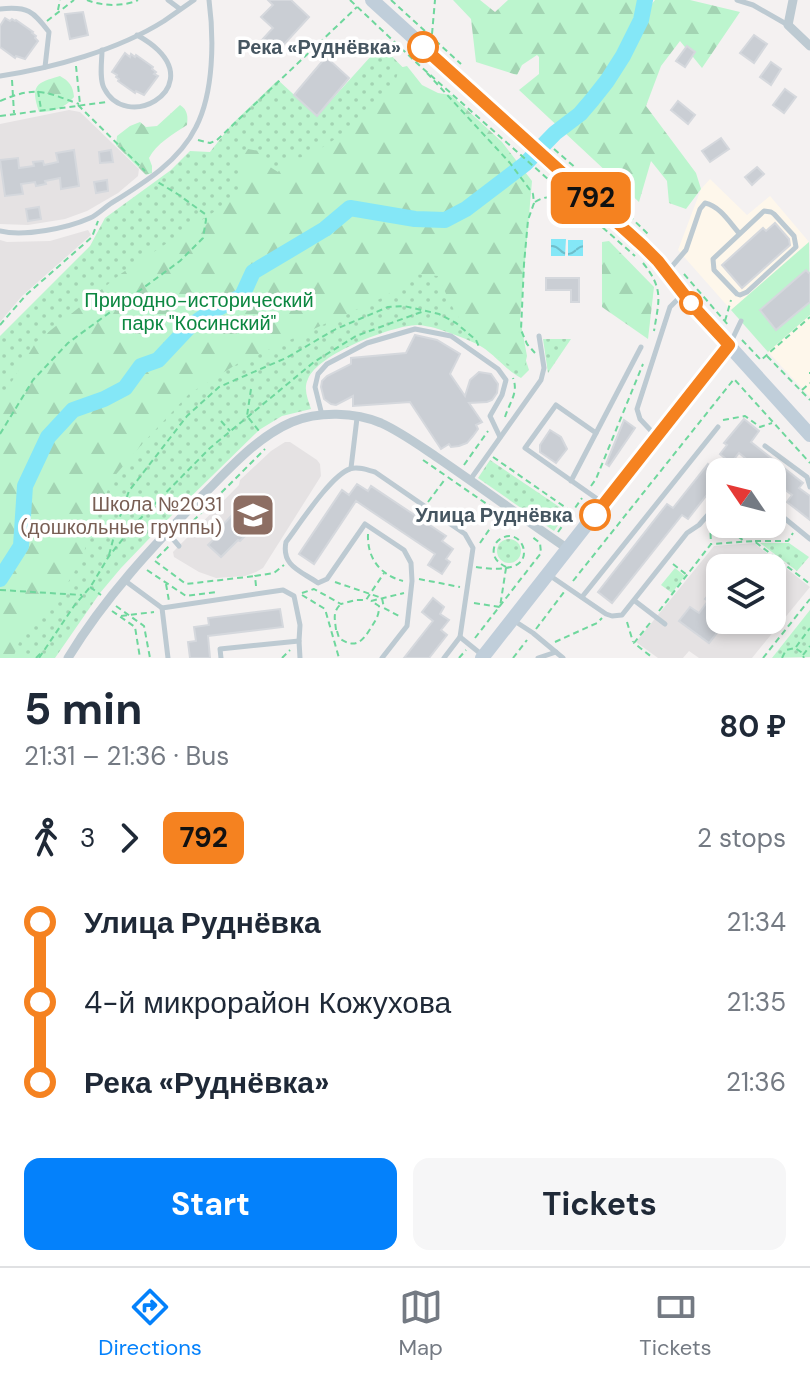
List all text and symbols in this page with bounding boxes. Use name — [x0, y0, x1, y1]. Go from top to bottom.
marker: Река «Руднёвка» — [408, 32, 438, 62]
place label: Река «Руднёвка» — [237, 34, 401, 60]
line badge: 792 — [545, 172, 637, 224]
text: 792 — [567, 179, 615, 216]
park label: Природно-исторический парк "Косинский" — [84, 287, 314, 336]
unlabelled marker — [680, 292, 702, 314]
north arrow — [706, 458, 786, 538]
map controls — [706, 458, 786, 634]
place label: Школа №2031 (дошкольные группы) — [20, 491, 222, 540]
school or university icon: Школа №2031 (дошкольные группы) — [229, 491, 277, 539]
marker: Улица Руднёвка — [580, 500, 610, 530]
place label: Улица Руднёвка — [415, 502, 574, 528]
button: layers — [706, 554, 786, 634]
text: 5 min — [24, 680, 142, 738]
text: 80 ₽ — [719, 707, 786, 746]
text: 21:31 – 21:36 · Bus — [24, 739, 229, 773]
icon: walk — [24, 816, 68, 860]
icon: forward — [107, 816, 151, 860]
text: 792 — [179, 819, 228, 856]
text: 3 — [80, 821, 95, 855]
text: 2 stops — [697, 821, 786, 855]
text: Улица Руднёвка — [84, 903, 321, 942]
text: 21:34 — [727, 905, 786, 939]
text: 4-й микрорайон Кожухова — [84, 983, 451, 1022]
text: 21:35 — [726, 985, 786, 1019]
text: Река «Руднёвка» — [84, 1063, 329, 1102]
text: 21:36 — [726, 1065, 786, 1099]
button: Start — [24, 1158, 397, 1250]
button: Tickets — [413, 1158, 786, 1250]
tab: Directions — [98, 1285, 202, 1362]
tab: Map — [398, 1285, 443, 1362]
tab: Tickets — [639, 1285, 712, 1362]

